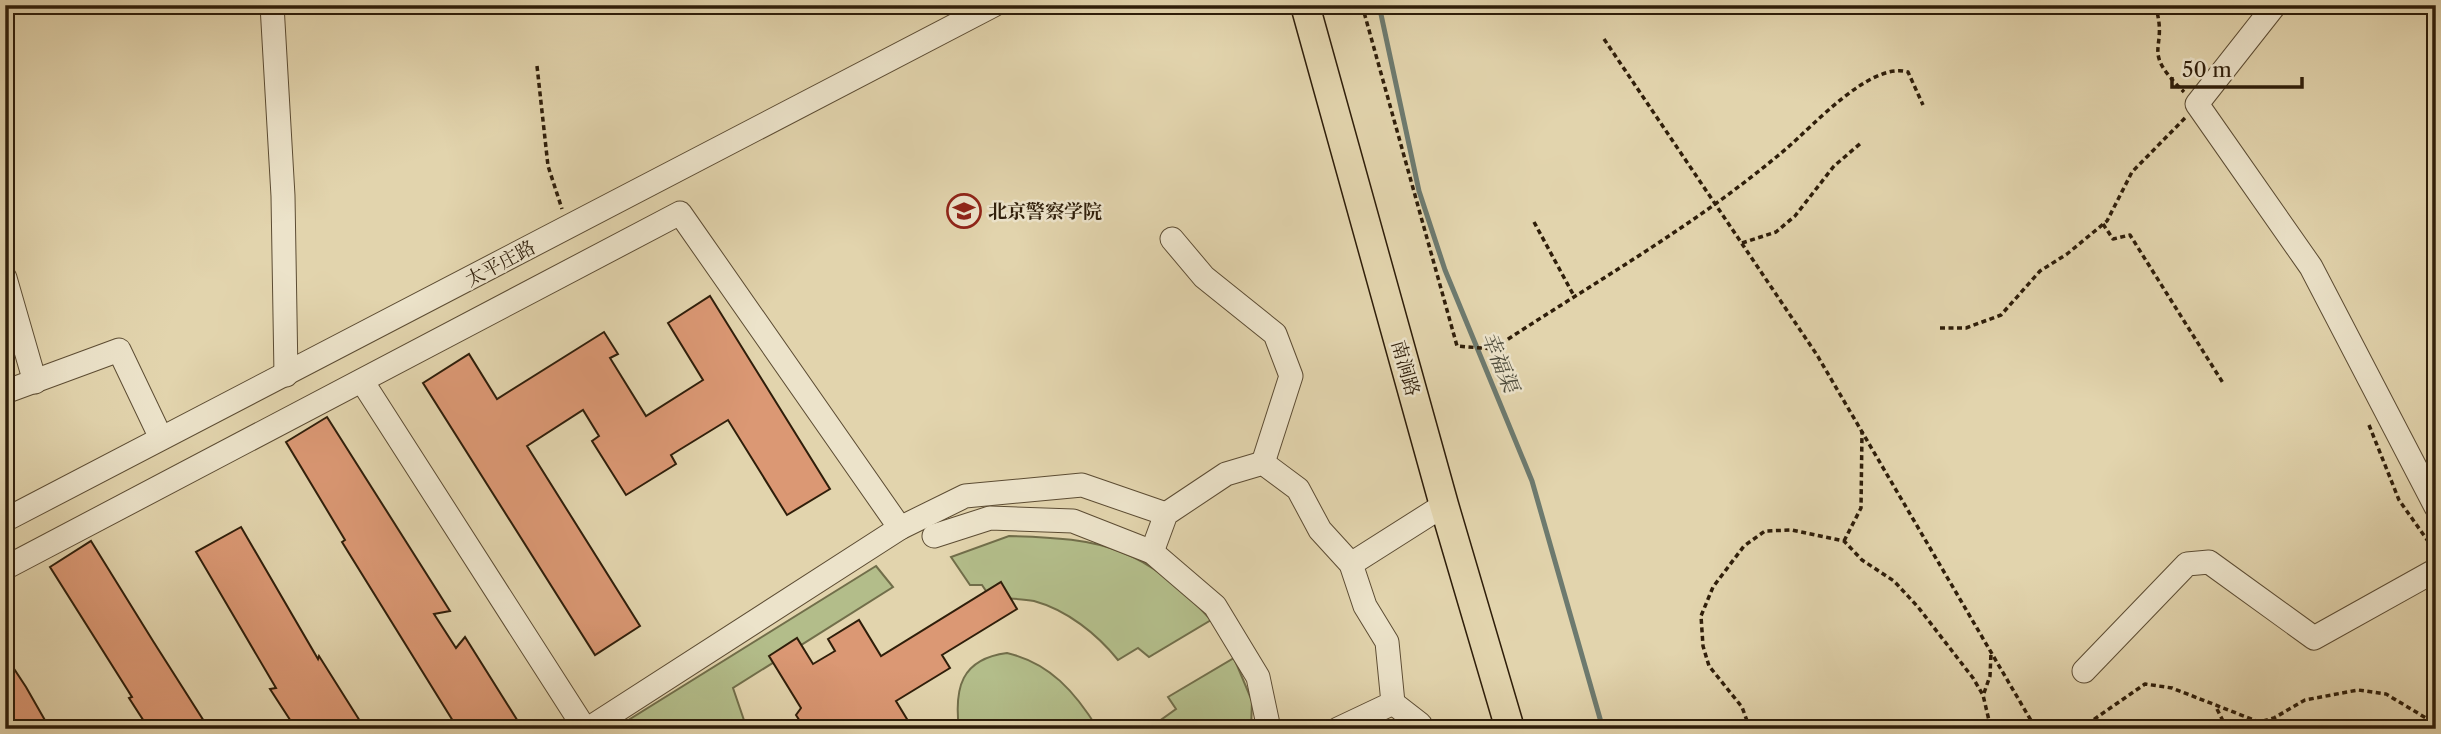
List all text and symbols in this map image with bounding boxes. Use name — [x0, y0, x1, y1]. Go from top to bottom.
scale bar — [2172, 46, 2301, 90]
text: 50 m — [2182, 57, 2232, 82]
school or university icon: 北京警察学院 — [945, 192, 983, 230]
place label: 北京警察学院 — [988, 200, 1102, 223]
street label: 太平庄路 — [461, 235, 539, 291]
water label: 幸福渠 — [1477, 328, 1525, 398]
street label: 南涧路 — [1387, 338, 1424, 399]

